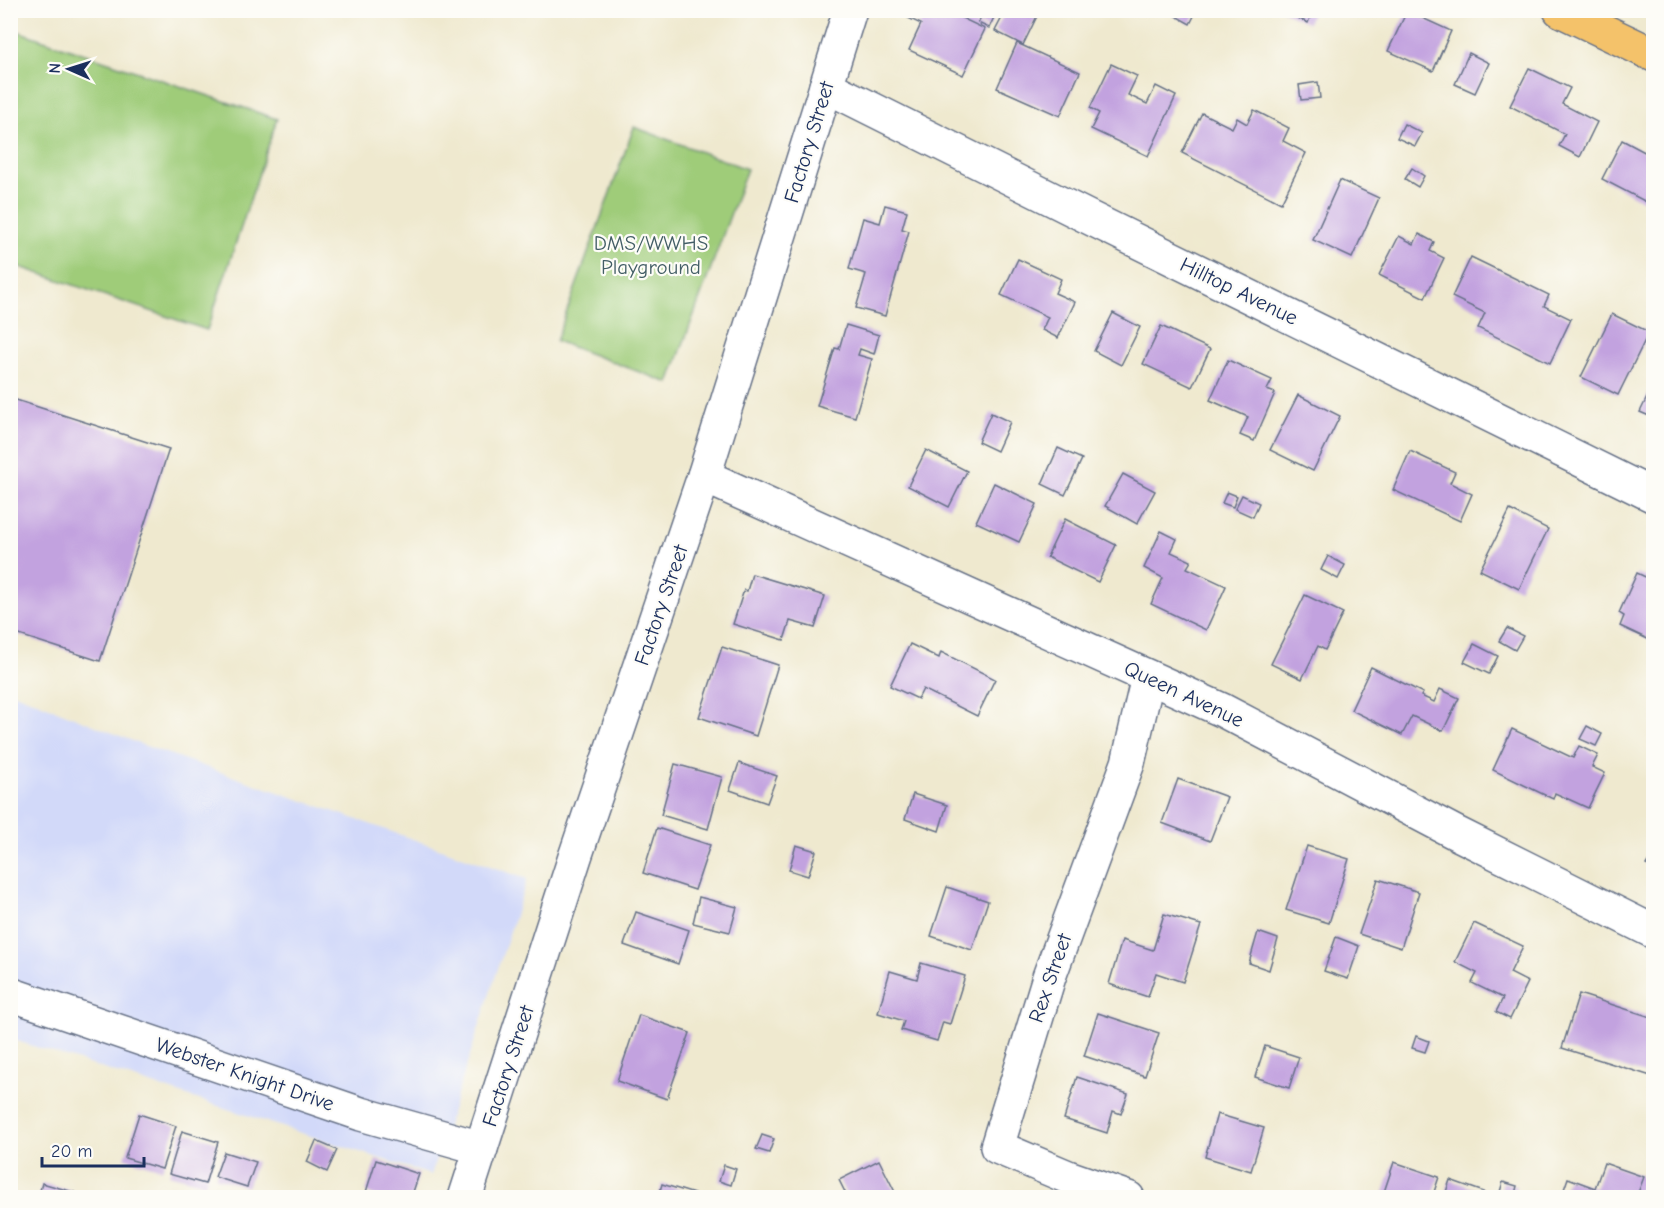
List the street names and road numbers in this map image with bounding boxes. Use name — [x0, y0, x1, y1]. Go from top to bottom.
street label: Factory Street — [779, 77, 839, 206]
street label: Hilltop Avenue — [1176, 252, 1302, 330]
street label: Factory Street — [629, 541, 693, 668]
street label: Queen Avenue — [1120, 656, 1248, 732]
street label: Rex Street — [1024, 930, 1077, 1026]
street label: Factory Street — [477, 1002, 539, 1129]
street label: Webster Knight Drive — [153, 1032, 337, 1116]

